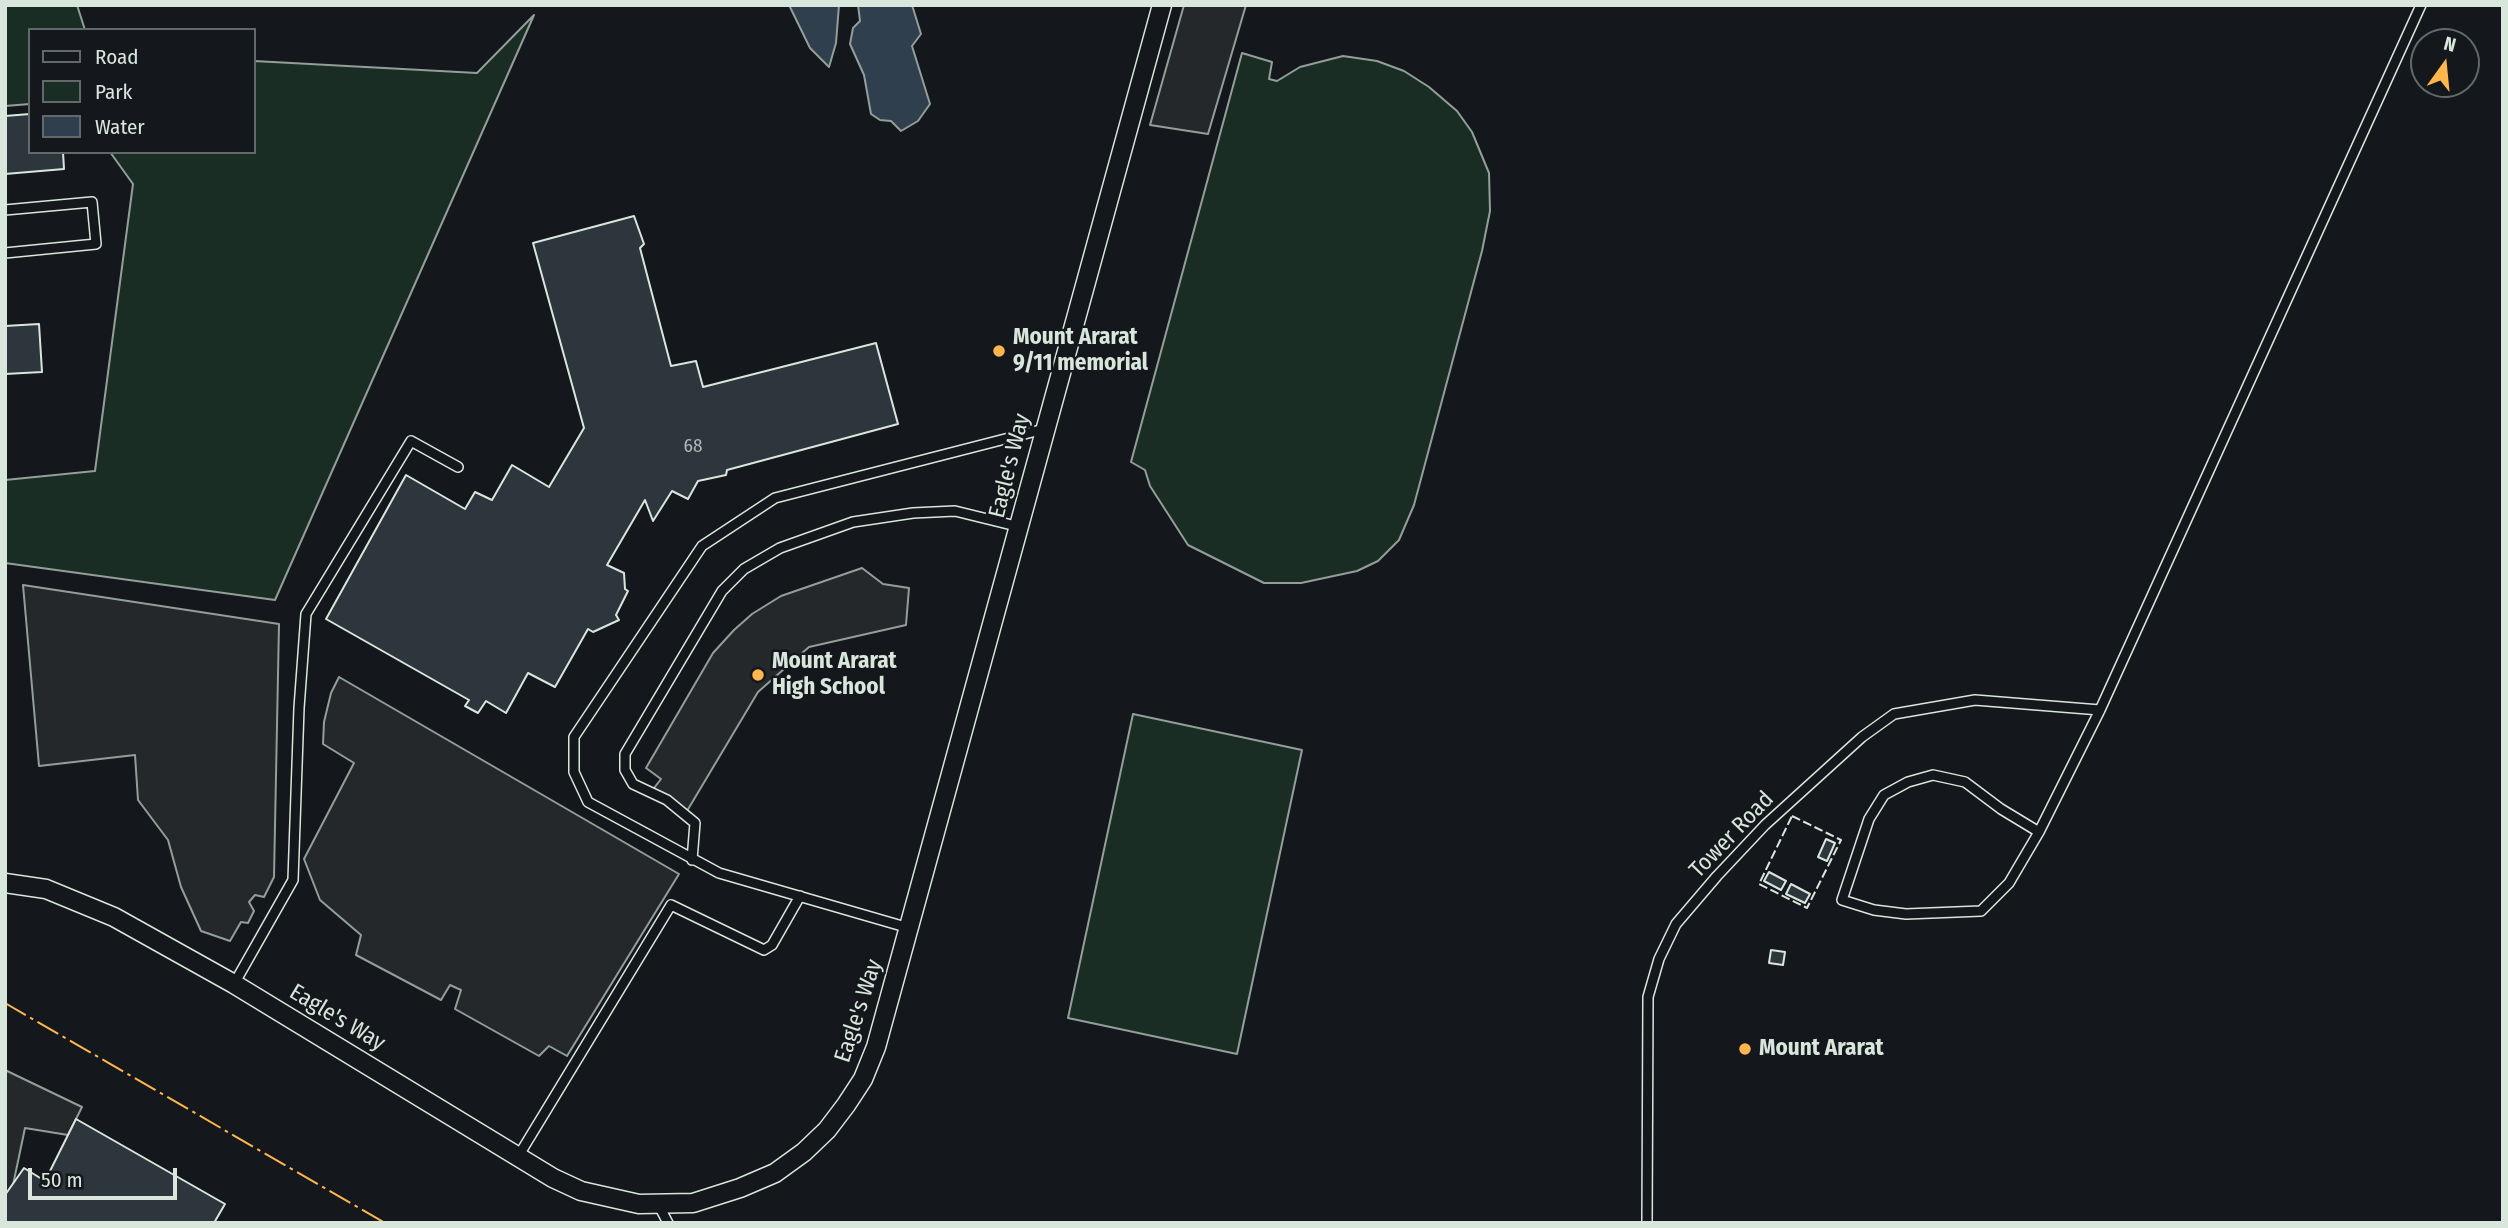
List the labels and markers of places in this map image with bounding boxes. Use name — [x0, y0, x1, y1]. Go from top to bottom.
place label: Mount Ararat 9/11 memorial — [1013, 324, 1148, 378]
marker: Mount Ararat 9/11 memorial — [991, 343, 1007, 359]
place label: Mount Ararat High School — [772, 648, 897, 702]
marker: Mount Ararat High School — [750, 667, 766, 683]
place label: Mount Ararat — [1759, 1035, 1884, 1063]
marker: Mount Ararat — [1737, 1041, 1753, 1057]

